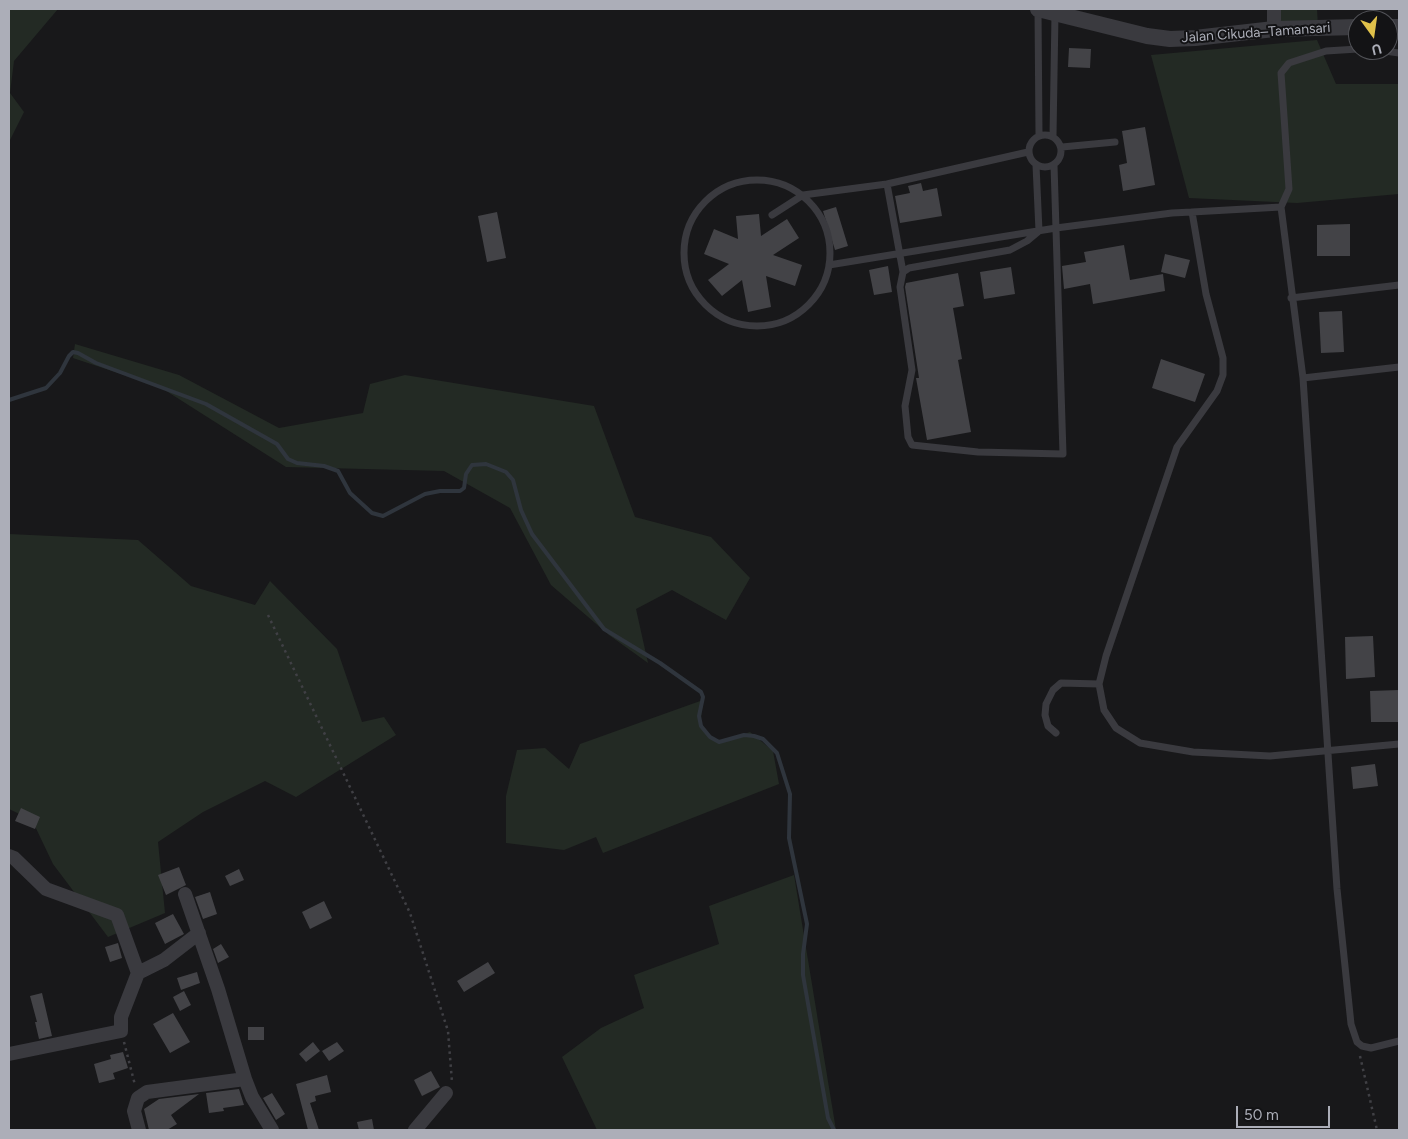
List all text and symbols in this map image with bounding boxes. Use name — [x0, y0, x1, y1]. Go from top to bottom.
north arrow — [1348, 10, 1398, 60]
street label: Jalan Cikuda–Tamansari — [1181, 19, 1331, 47]
text: U — [1370, 40, 1383, 59]
scale bar — [1238, 1096, 1332, 1128]
text: 50 m — [1244, 1106, 1279, 1124]

